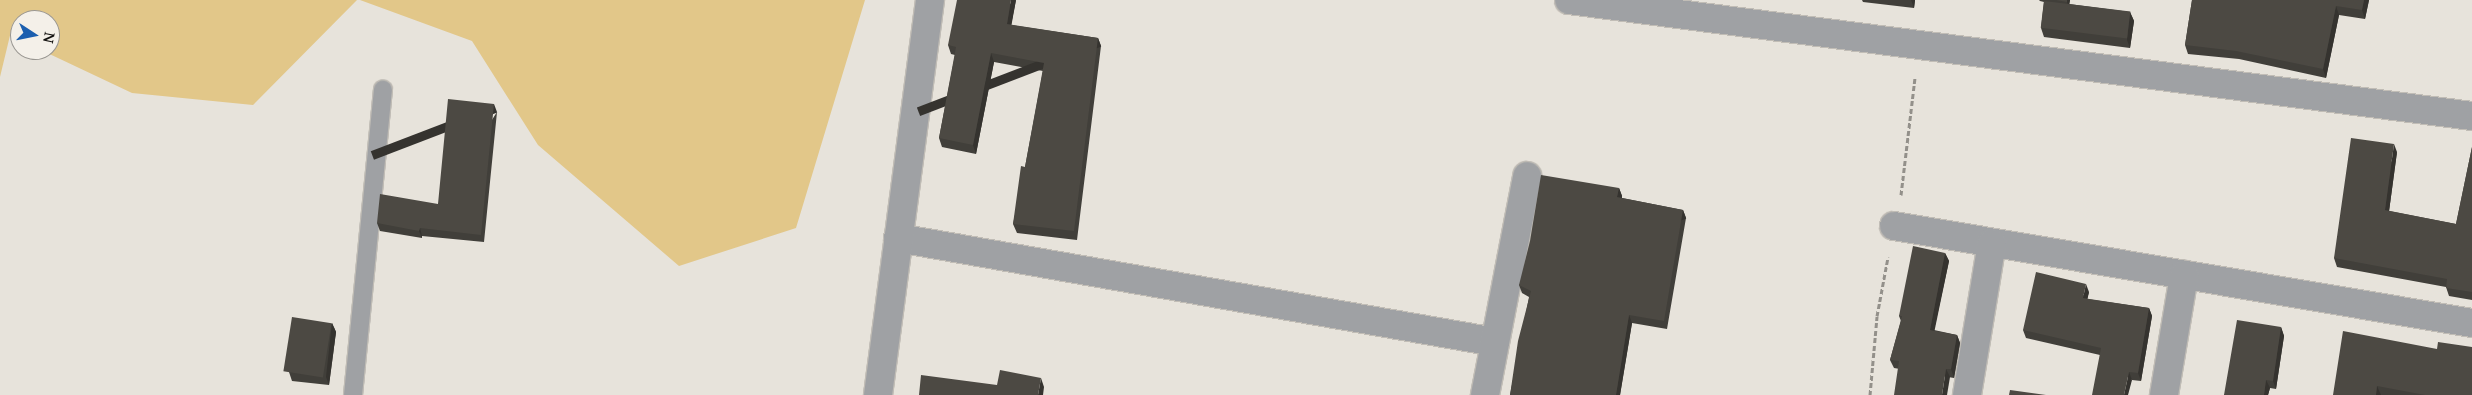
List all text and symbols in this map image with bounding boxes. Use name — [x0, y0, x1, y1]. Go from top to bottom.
north arrow — [10, 10, 60, 60]
text: N — [39, 31, 60, 45]

